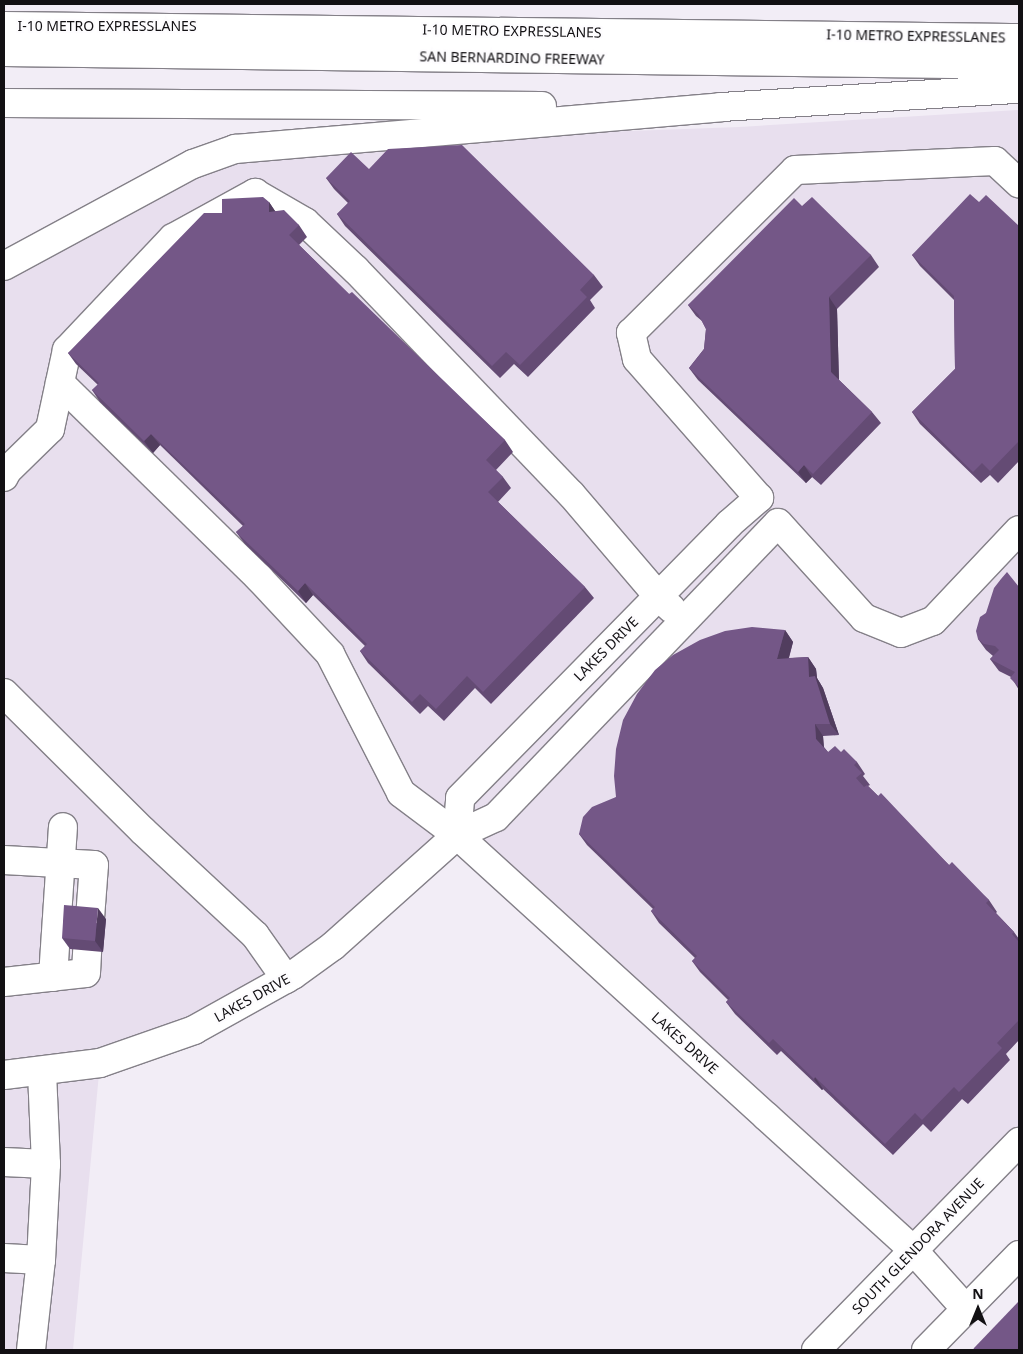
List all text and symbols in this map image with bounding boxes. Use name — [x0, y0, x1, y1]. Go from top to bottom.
street label: I-10 METRO EXPRESSLANES — [17, 18, 197, 34]
street label: I-10 METRO EXPRESSLANES — [422, 21, 602, 41]
street label: I-10 METRO EXPRESSLANES — [826, 26, 1006, 46]
street label: SAN BERNARDINO FREEWAY — [419, 48, 605, 68]
street label: LAKES DRIVE — [570, 613, 642, 685]
street label: LAKES DRIVE — [211, 970, 293, 1026]
street label: LAKES DRIVE — [648, 1009, 722, 1077]
street label: SOUTH GLENDORA AVENUE — [849, 1175, 987, 1317]
north arrow — [953, 1284, 1003, 1334]

